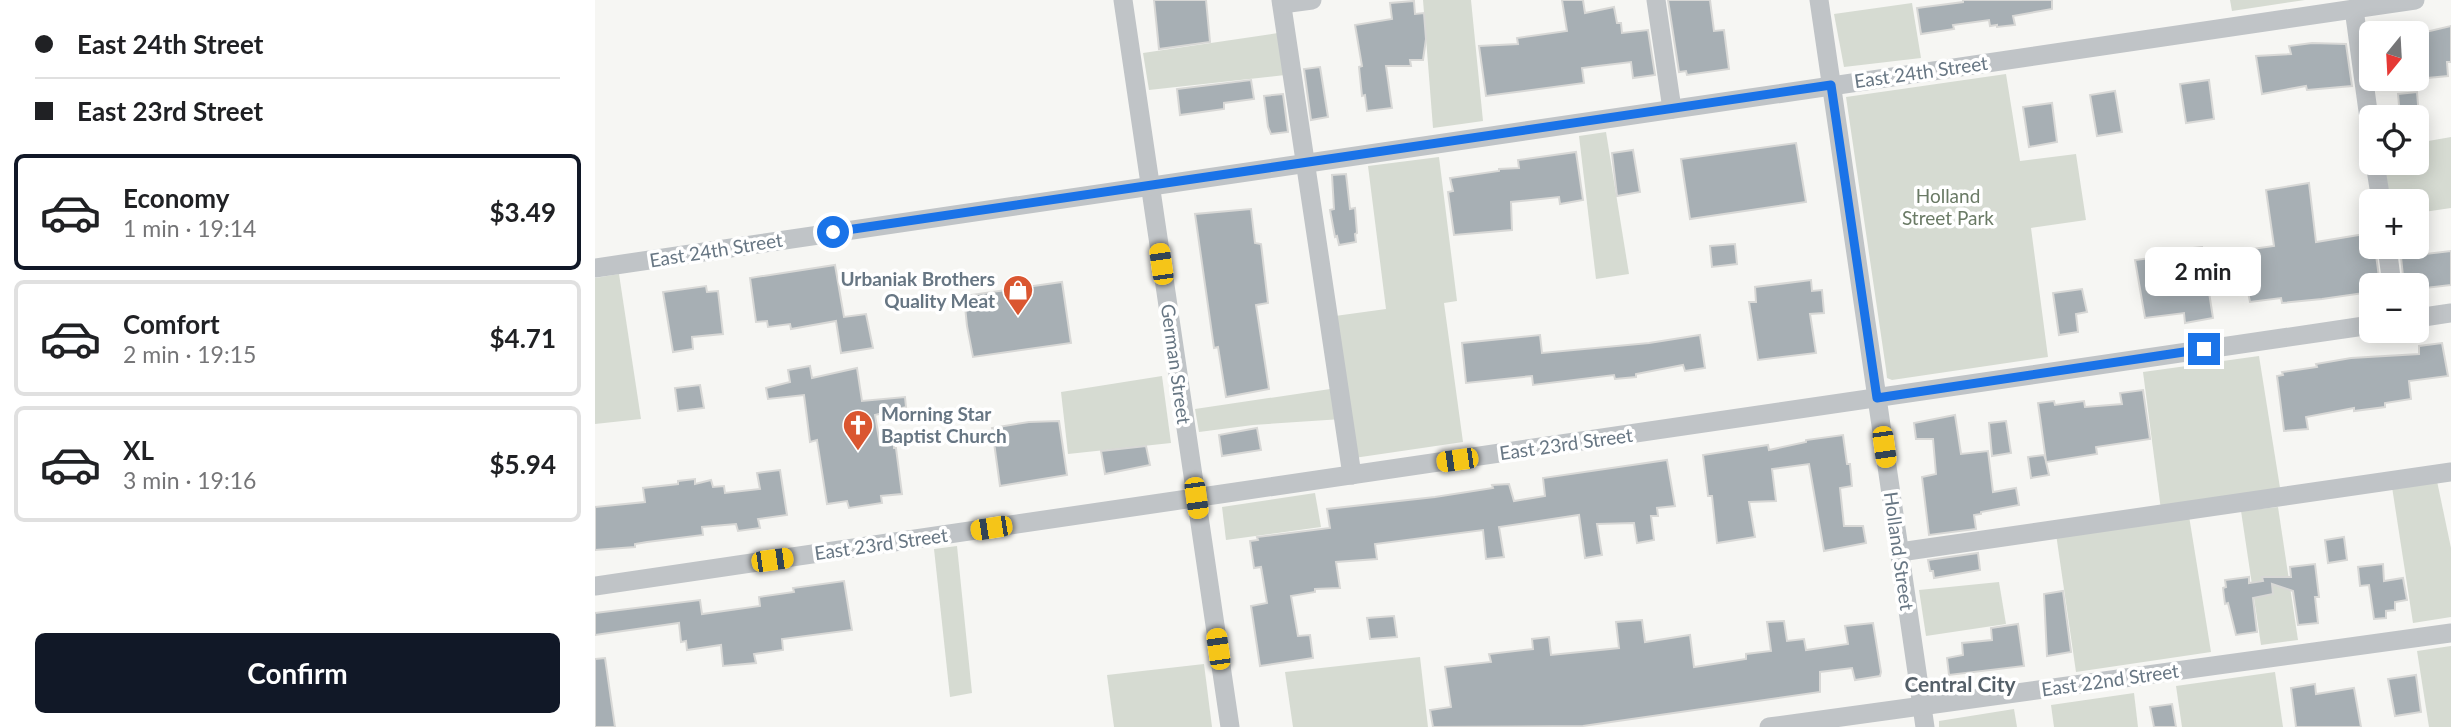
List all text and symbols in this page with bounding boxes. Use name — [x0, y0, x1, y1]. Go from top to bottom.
north arrow — [2359, 21, 2429, 91]
map controls — [2359, 21, 2429, 343]
text: East 24th Street — [77, 28, 263, 60]
street label: East 24th Street — [1853, 51, 1989, 92]
text: East 23rd Street — [77, 95, 263, 127]
button: locate — [2359, 105, 2429, 175]
icon: car — [39, 181, 102, 244]
text: Economy — [123, 182, 229, 214]
park label: Holland Street Park — [1902, 184, 1994, 229]
button: + — [2359, 189, 2429, 259]
text: $3.49 — [490, 196, 556, 228]
text: 1 min · 19:14 — [123, 214, 256, 242]
route start — [817, 216, 849, 248]
street label: East 24th Street — [648, 228, 784, 271]
car — [1148, 242, 1175, 286]
callout: 2 min — [2146, 247, 2262, 296]
text: 2 min — [2174, 257, 2232, 285]
place label: Urbaniak Brothers Quality Meat — [841, 267, 995, 312]
shop icon: Urbaniak Brothers Quality Meat — [1001, 273, 1035, 317]
button: − — [2359, 273, 2429, 343]
street label: German Street — [1157, 302, 1196, 426]
icon: car — [39, 307, 102, 370]
text: Comfort — [123, 308, 220, 340]
text: $4.71 — [490, 322, 556, 354]
route end — [2188, 333, 2220, 365]
text: 2 min · 19:15 — [123, 340, 256, 368]
place label: Morning Star Baptist Church — [881, 402, 1007, 447]
church icon: Morning Star Baptist Church — [841, 408, 875, 452]
street label: East 23rd Street — [1498, 423, 1634, 464]
car — [1871, 425, 1898, 469]
icon: car — [39, 433, 102, 496]
text: XL — [123, 434, 154, 466]
car — [1435, 447, 1480, 473]
text: $5.94 — [490, 448, 556, 480]
text: 3 min · 19:16 — [123, 466, 256, 494]
car — [1183, 476, 1210, 520]
street label: Holland Street — [1880, 490, 1919, 612]
car — [969, 514, 1014, 542]
street label: East 23rd Street — [813, 523, 949, 564]
car — [750, 547, 795, 573]
car — [1205, 627, 1232, 671]
button: Confirm — [35, 633, 560, 713]
street label: East 22nd Street — [2040, 658, 2180, 701]
district label: Central City — [1904, 671, 2017, 696]

